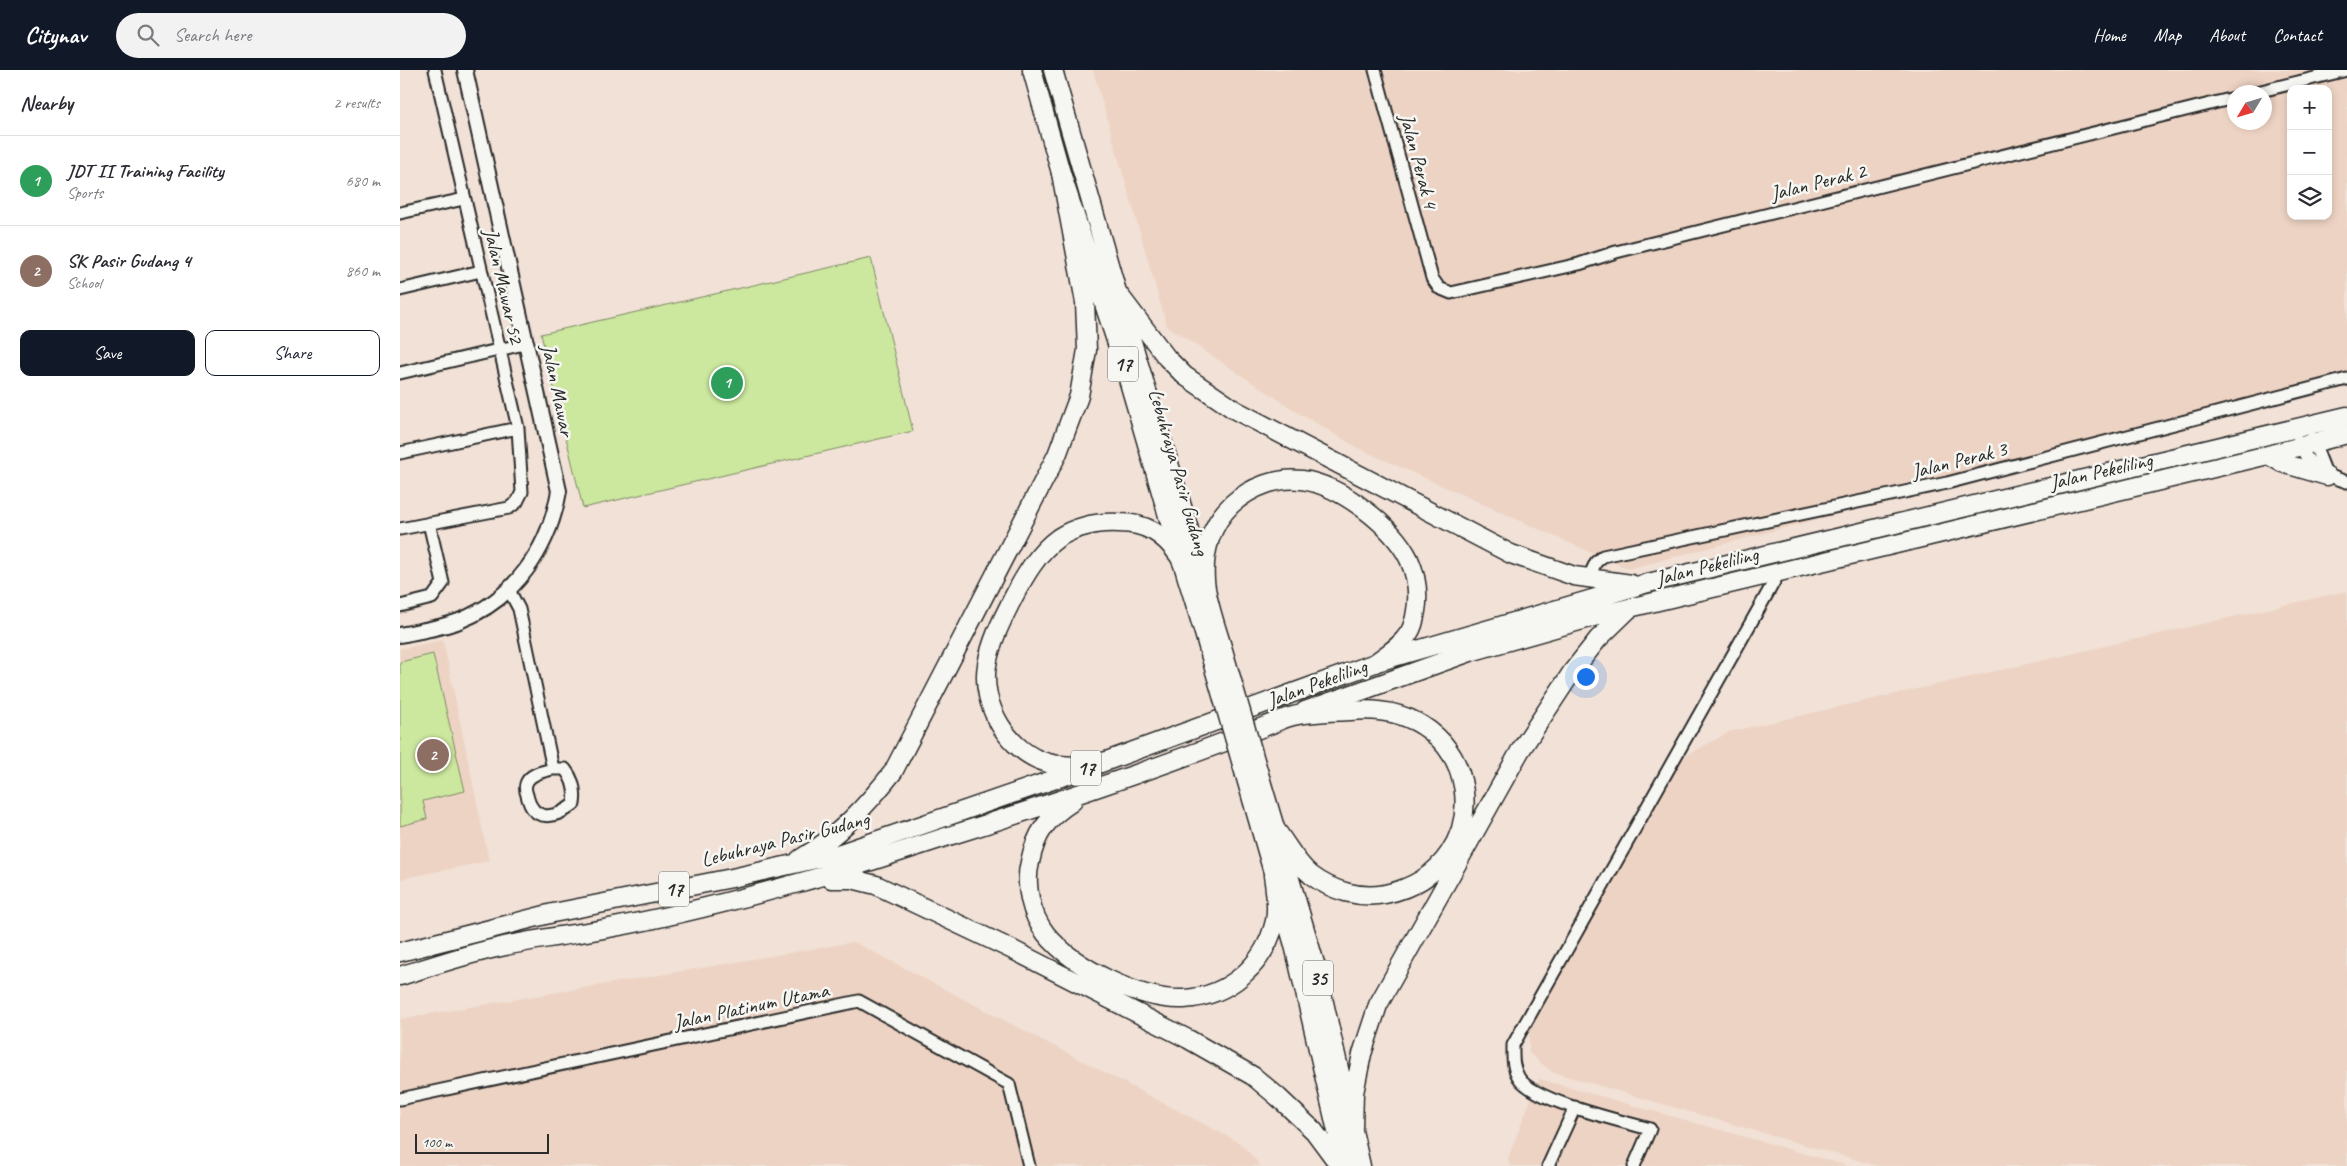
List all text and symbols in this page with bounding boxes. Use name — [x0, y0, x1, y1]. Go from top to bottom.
search box — [116, 13, 466, 58]
text: Citynav — [25, 20, 86, 50]
icon: search — [134, 21, 162, 49]
text: Search here — [174, 23, 251, 47]
text: Home — [2093, 24, 2126, 46]
text: Map — [2154, 24, 2181, 46]
text: About — [2209, 24, 2245, 46]
text: Contact — [2273, 24, 2322, 46]
north arrow — [2227, 85, 2272, 130]
map controls — [2287, 85, 2332, 220]
button: + — [2287, 85, 2332, 130]
text: Nearby — [20, 90, 73, 116]
text: 2 results — [333, 93, 380, 113]
street label: Jalan Perak 4 — [1394, 110, 1445, 214]
button: − — [2287, 130, 2332, 175]
street label: Jalan Perak 2 — [1767, 157, 1870, 207]
text: JDT II Training Facility — [67, 159, 224, 183]
text: 1 — [32, 171, 40, 191]
text: 680 m — [346, 171, 380, 191]
button: layers — [2287, 175, 2332, 220]
text: Sports — [67, 183, 103, 203]
street label: Jalan Mawar 52 — [478, 225, 530, 348]
text: SK Pasir Gudang 4 — [67, 249, 191, 273]
text: 2 — [32, 261, 40, 281]
text: 860 m — [346, 261, 380, 281]
text: School — [67, 273, 101, 293]
button: Save — [20, 330, 195, 376]
button: Share — [205, 330, 380, 376]
street label: Jalan Mawar — [535, 341, 581, 441]
road number: 17 — [1108, 346, 1138, 382]
pin: 1 — [711, 364, 743, 402]
street label: Lebuhraya Pasir Gudang — [1143, 386, 1216, 560]
street label: Jalan Perak 3 — [1908, 435, 2011, 485]
street label: Jalan Pekeliling — [2046, 446, 2156, 496]
street label: Jalan Pekeliling — [1652, 540, 1762, 592]
street label: Jalan Pekeliling — [1262, 652, 1372, 713]
your location — [1573, 664, 1599, 690]
pin: 2 — [417, 736, 449, 774]
road number: 17 — [1071, 750, 1101, 786]
street label: Lebuhraya Pasir Gudang — [698, 805, 873, 872]
road number: 17 — [659, 872, 689, 906]
road number: 35 — [1303, 960, 1333, 996]
street label: Jalan Platinum Utama — [670, 977, 833, 1035]
scale bar — [415, 1131, 549, 1154]
text: 100 m — [422, 1134, 452, 1151]

